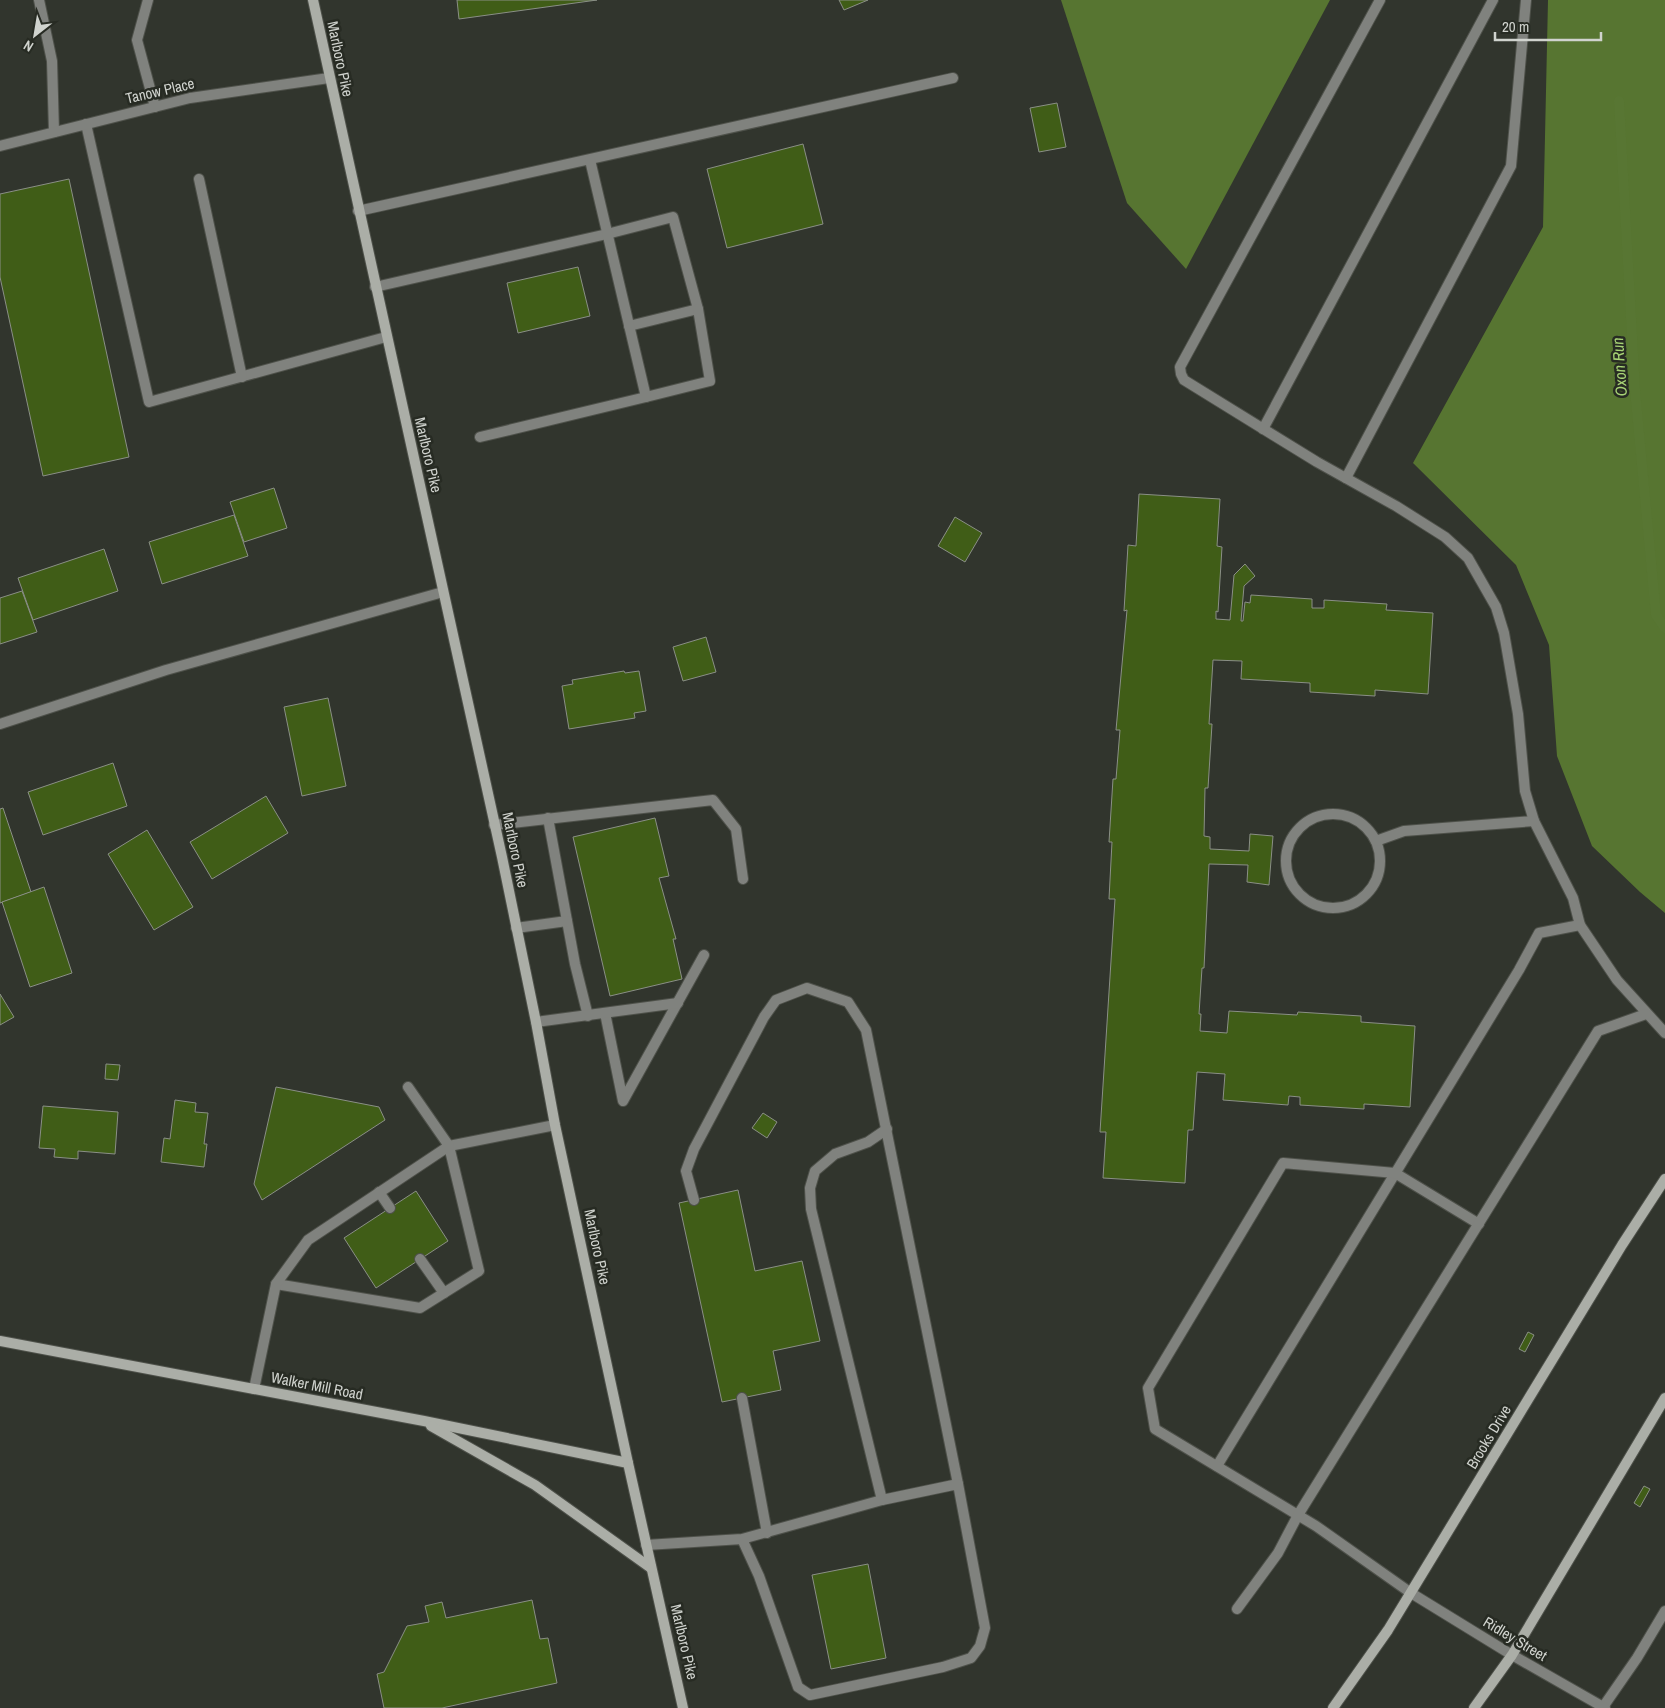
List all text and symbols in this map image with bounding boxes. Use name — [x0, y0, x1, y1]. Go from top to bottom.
north arrow — [10, 10, 60, 60]
scale bar — [1495, 10, 1601, 42]
text: 20 m — [1502, 16, 1529, 37]
street label: Marlboro Pike — [322, 19, 359, 99]
text: N — [20, 36, 36, 56]
street label: Tanow Place — [123, 72, 196, 109]
water label: Oxon Run — [1606, 337, 1632, 397]
street label: Marlboro Pike — [410, 415, 447, 495]
street label: Marlboro Pike — [497, 810, 534, 890]
street label: Marlboro Pike — [579, 1207, 616, 1287]
street label: Walker Mill Road — [269, 1366, 365, 1405]
street label: Brooks Drive — [1461, 1401, 1516, 1473]
street label: Marlboro Pike — [666, 1602, 703, 1682]
street label: Ridley Street — [1479, 1611, 1552, 1666]

